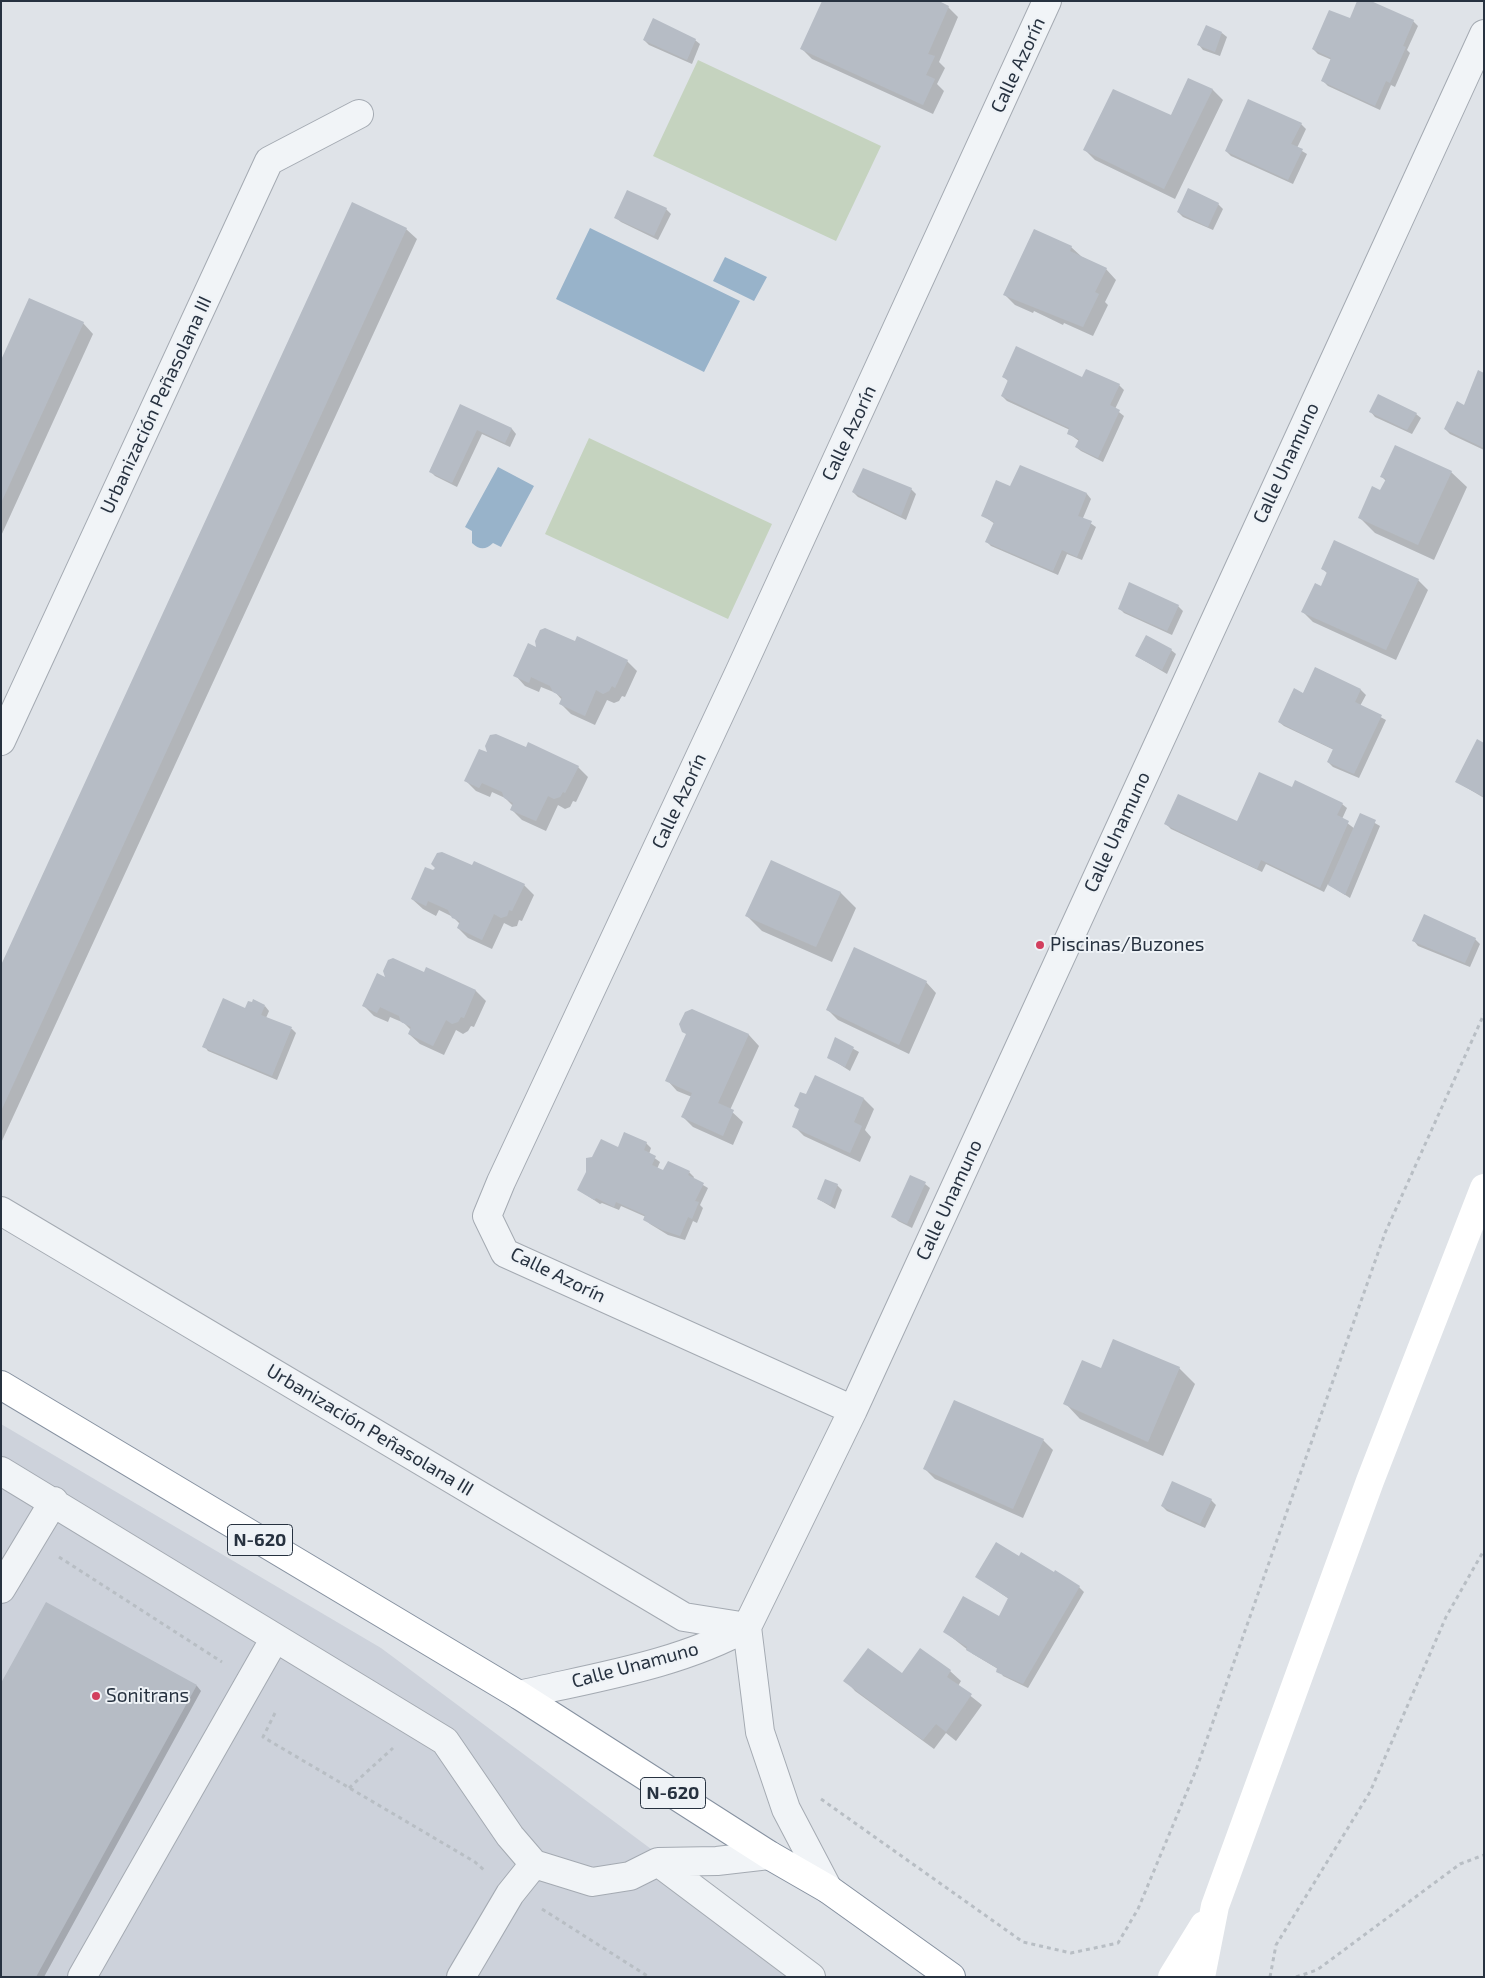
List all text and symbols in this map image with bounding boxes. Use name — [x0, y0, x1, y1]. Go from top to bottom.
street label: Calle Azorín — [986, 14, 1050, 116]
street label: Urbanización Peñasolana III — [96, 293, 216, 517]
street label: Calle Azorín — [817, 382, 881, 484]
street label: Calle Unamuno — [1248, 399, 1324, 527]
street label: Calle Azorín — [647, 750, 711, 852]
street label: Calle Unamuno — [1079, 768, 1155, 896]
place label: Piscinas/Buzones — [1050, 934, 1204, 956]
marker: Piscinas/Buzones — [1034, 939, 1046, 951]
street label: Calle Unamuno — [911, 1136, 987, 1264]
street label: Calle Azorín — [507, 1242, 609, 1308]
street label: Urbanización Peñasolana III — [262, 1359, 478, 1501]
road number: N-620 — [228, 1524, 292, 1556]
street label: Calle Unamuno — [569, 1637, 701, 1693]
place label: Sonitrans — [106, 1685, 189, 1707]
marker: Sonitrans — [90, 1690, 102, 1702]
road number: N-620 — [640, 1778, 706, 1809]

